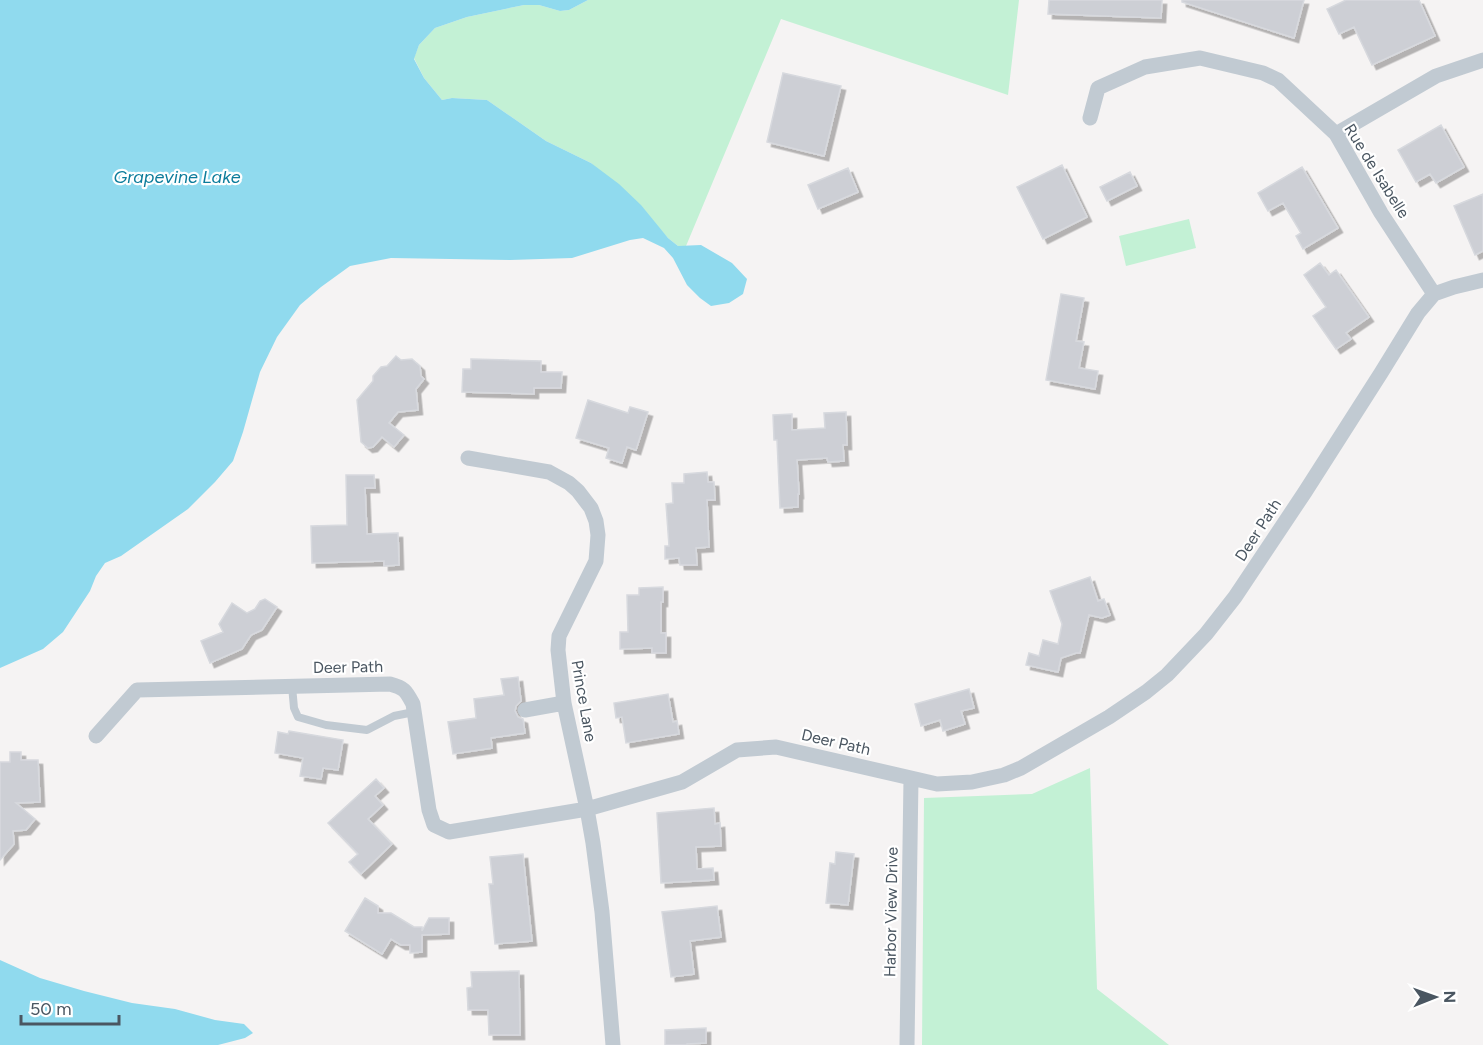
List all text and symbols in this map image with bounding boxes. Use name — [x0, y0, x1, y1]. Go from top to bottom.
street label: Rue de Isabelle — [1340, 120, 1414, 222]
water label: Grapevine Lake — [113, 166, 241, 188]
street label: Deer Path — [1231, 495, 1285, 565]
street label: Deer Path — [313, 657, 383, 677]
street label: Prince Lane — [567, 659, 601, 744]
street label: Deer Path — [800, 725, 872, 759]
street label: Harbor View Drive — [880, 846, 902, 977]
north arrow — [1405, 967, 1465, 1027]
scale bar — [21, 988, 118, 1026]
text: N — [1440, 990, 1459, 1003]
text: 50 m — [30, 998, 72, 1020]

